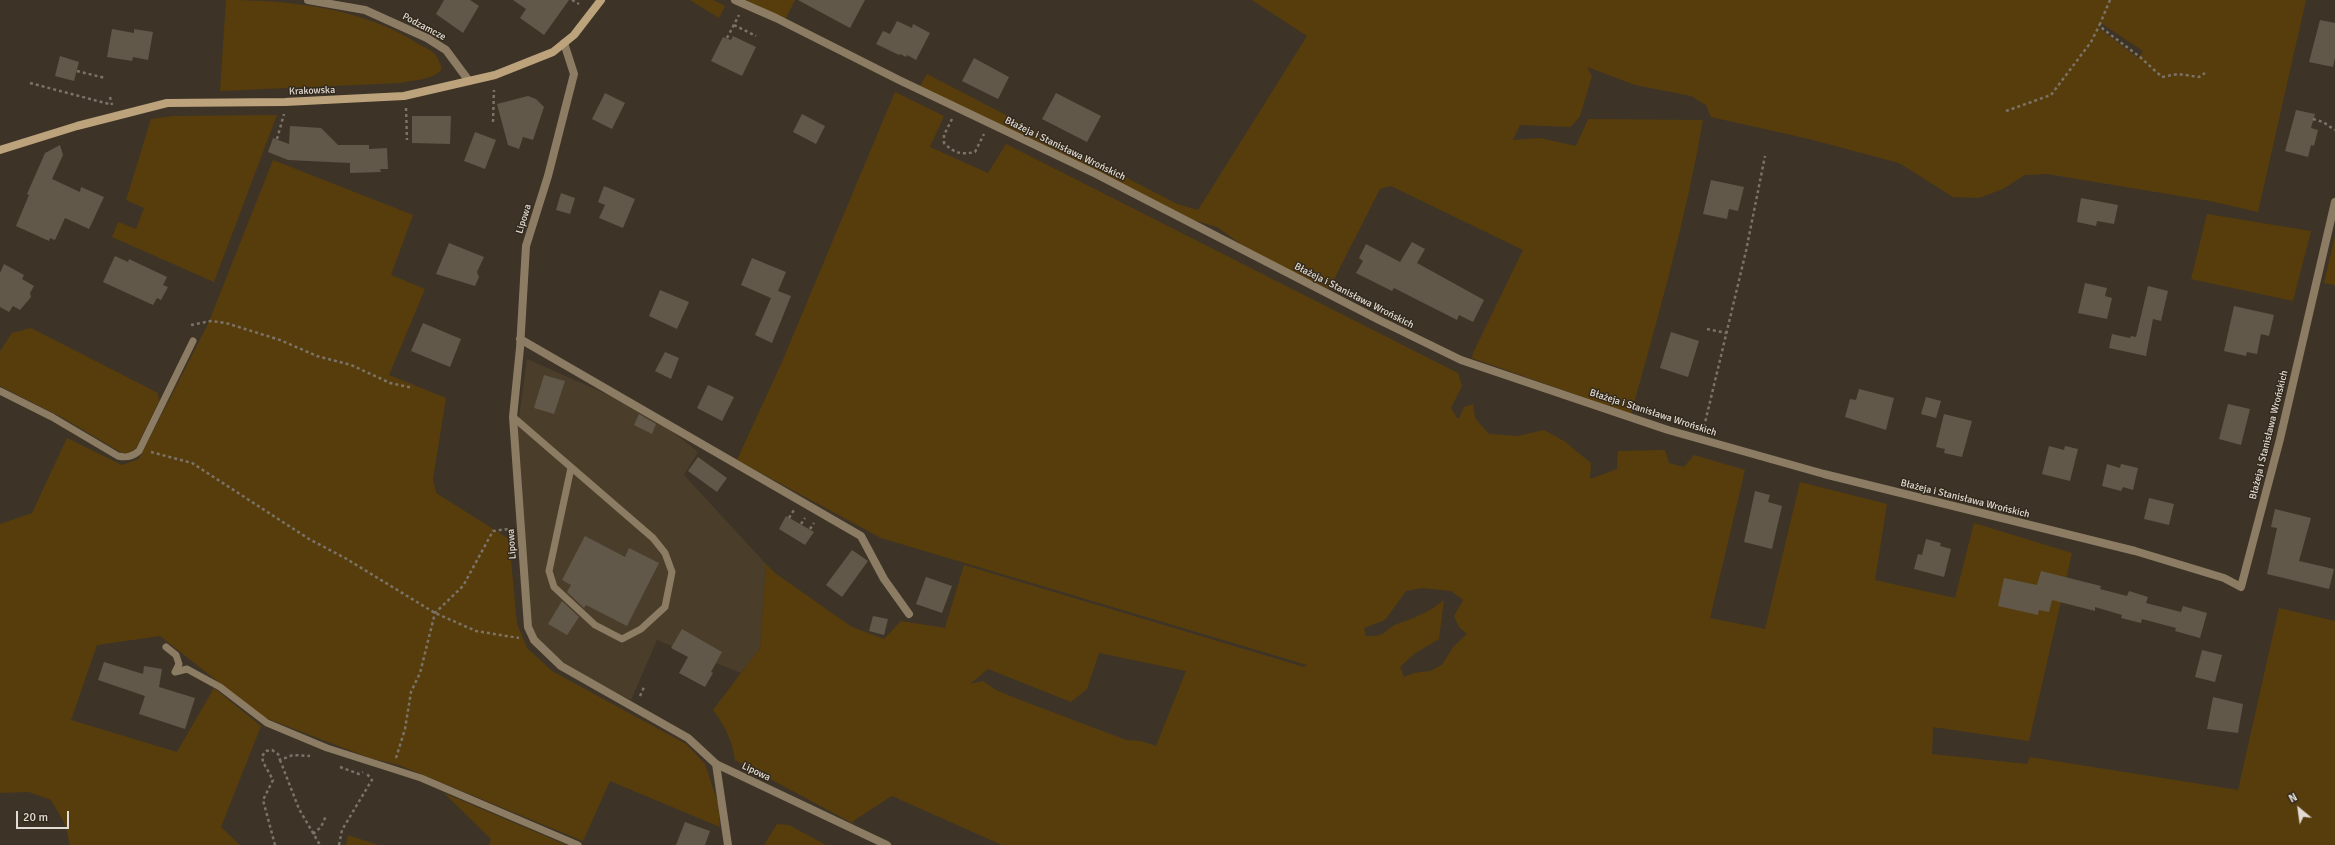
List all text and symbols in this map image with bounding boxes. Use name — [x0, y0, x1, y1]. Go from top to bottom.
street label: Podzamcze — [400, 11, 448, 43]
street label: Krakowska — [289, 84, 335, 98]
street label: Błażeja i Stanisława Wrońskich — [1003, 115, 1127, 183]
street label: Lipowa — [514, 203, 534, 235]
street label: Błażeja i Stanisława Wrońskich — [1292, 261, 1416, 331]
street label: Błażeja i Stanisława Wrońskich — [2247, 369, 2291, 501]
street label: Błażeja i Stanisława Wrońskich — [1588, 387, 1718, 439]
street label: Błażeja i Stanisława Wrońskich — [1899, 477, 2031, 521]
street label: Lipowa — [505, 528, 519, 560]
street label: Lipowa — [740, 760, 772, 784]
north arrow — [2279, 789, 2319, 829]
text: N — [2286, 791, 2299, 806]
scale bar — [18, 803, 71, 829]
text: 20 m — [23, 810, 48, 825]

